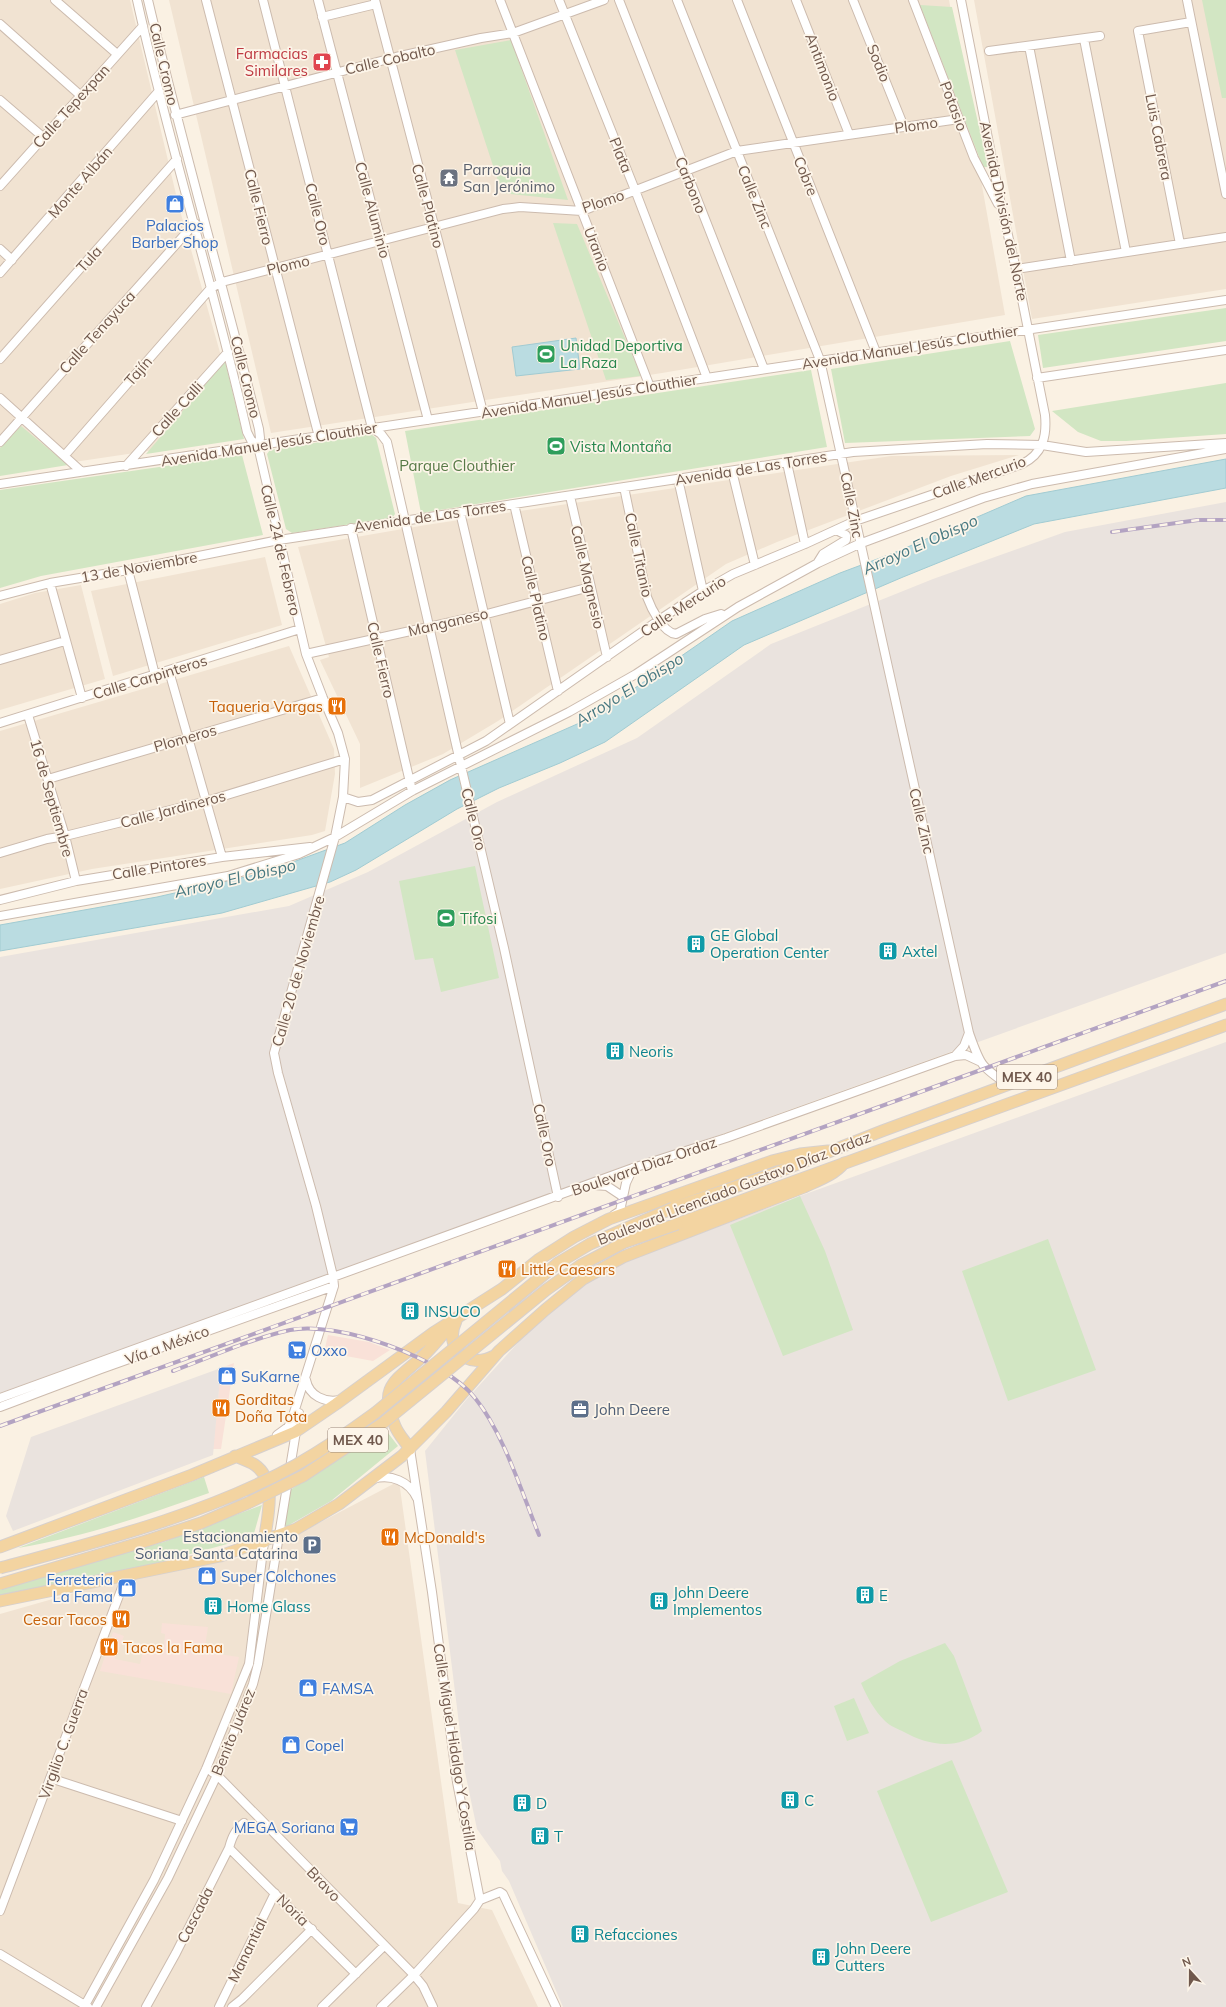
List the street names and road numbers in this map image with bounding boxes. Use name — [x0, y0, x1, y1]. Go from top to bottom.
street label: Calle Cromo — [145, 21, 183, 107]
street label: Antimonio — [801, 30, 845, 104]
street label: Calle Cobalto — [343, 39, 437, 79]
street label: Sodio — [863, 41, 895, 85]
street label: Calle Tepexpan — [28, 60, 114, 152]
street label: Potasio — [936, 78, 972, 134]
street label: Luis Cabrera — [1141, 92, 1177, 182]
street label: Plomo — [893, 113, 939, 137]
street label: Avenida División del Norte — [976, 119, 1032, 303]
street label: Plata — [605, 134, 637, 176]
street label: Monte Albán — [44, 142, 116, 222]
street label: Carbono — [671, 154, 711, 216]
street label: Cobre — [790, 154, 822, 198]
street label: Calle Aluminio — [351, 160, 395, 260]
street label: Calle Platino — [408, 162, 448, 250]
street label: Calle Zinc — [734, 162, 776, 232]
street label: Calle Fierro — [240, 167, 278, 247]
street label: Calle Oro — [301, 181, 335, 247]
street label: Plomo — [579, 185, 627, 217]
street label: Uranio — [580, 224, 614, 274]
street label: Tula — [72, 242, 106, 276]
street label: Plomo — [265, 251, 311, 279]
street label: Calle Tenayuca — [55, 287, 139, 377]
street label: Avenida Manuel Jesús Clouthier — [801, 320, 1020, 373]
street label: Calle Cromo — [227, 334, 265, 420]
street label: Tajín — [120, 352, 156, 390]
street label: Avenida Manuel Jesús Clouthier — [480, 369, 699, 422]
street label: Calle Calli — [147, 377, 207, 441]
street label: Avenida Manuel Jesús Clouthier — [160, 417, 379, 470]
street label: Avenida de Las Torres — [674, 447, 828, 489]
street label: Calle Mercurio — [930, 451, 1028, 503]
street label: Calle Zinc — [836, 470, 868, 540]
street label: Calle 24 de Febrero — [257, 483, 305, 617]
street label: Avenida de Las Torres — [353, 496, 507, 536]
street label: Calle Titanio — [621, 511, 657, 599]
street label: Calle Magnesio — [567, 523, 609, 631]
street label: 13 de Noviembre — [79, 547, 199, 587]
street label: Calle Platino — [517, 554, 555, 642]
street label: Calle Mercurio — [637, 571, 729, 641]
street label: Manganeso — [406, 604, 490, 640]
street label: Calle Fierro — [363, 620, 399, 700]
street label: Calle Carpinteros — [90, 651, 210, 703]
street label: Plomeros — [151, 720, 219, 756]
street label: 16 de Septiembre — [26, 737, 78, 859]
street label: Calle Jardineros — [118, 786, 228, 832]
street label: Calle Oro — [457, 786, 491, 852]
street label: Calle Zinc — [905, 786, 939, 856]
street label: Calle Pintores — [111, 850, 207, 884]
street label: Calle 20 de Noviembre — [267, 893, 329, 1049]
road number: MEX 40 — [997, 1065, 1057, 1089]
street label: Calle Oro — [529, 1102, 561, 1168]
street label: Boulevard Licenciado Gustavo Díaz Ordaz — [595, 1127, 874, 1249]
street label: Boulevard Diaz Ordaz — [569, 1132, 719, 1200]
street label: Vía a México — [122, 1321, 212, 1369]
road number: MEX 40 — [328, 1428, 388, 1452]
street label: Calle Miguel Hidalgo Y Costilla — [429, 1642, 481, 1852]
street label: Benito Juárez — [207, 1685, 259, 1778]
street label: Virgilio C. Guerra — [34, 1686, 92, 1802]
street label: Bravo — [303, 1863, 345, 1905]
street label: Cascada — [173, 1884, 217, 1946]
street label: Noria — [273, 1890, 313, 1930]
street label: Manantial — [223, 1914, 271, 1986]

